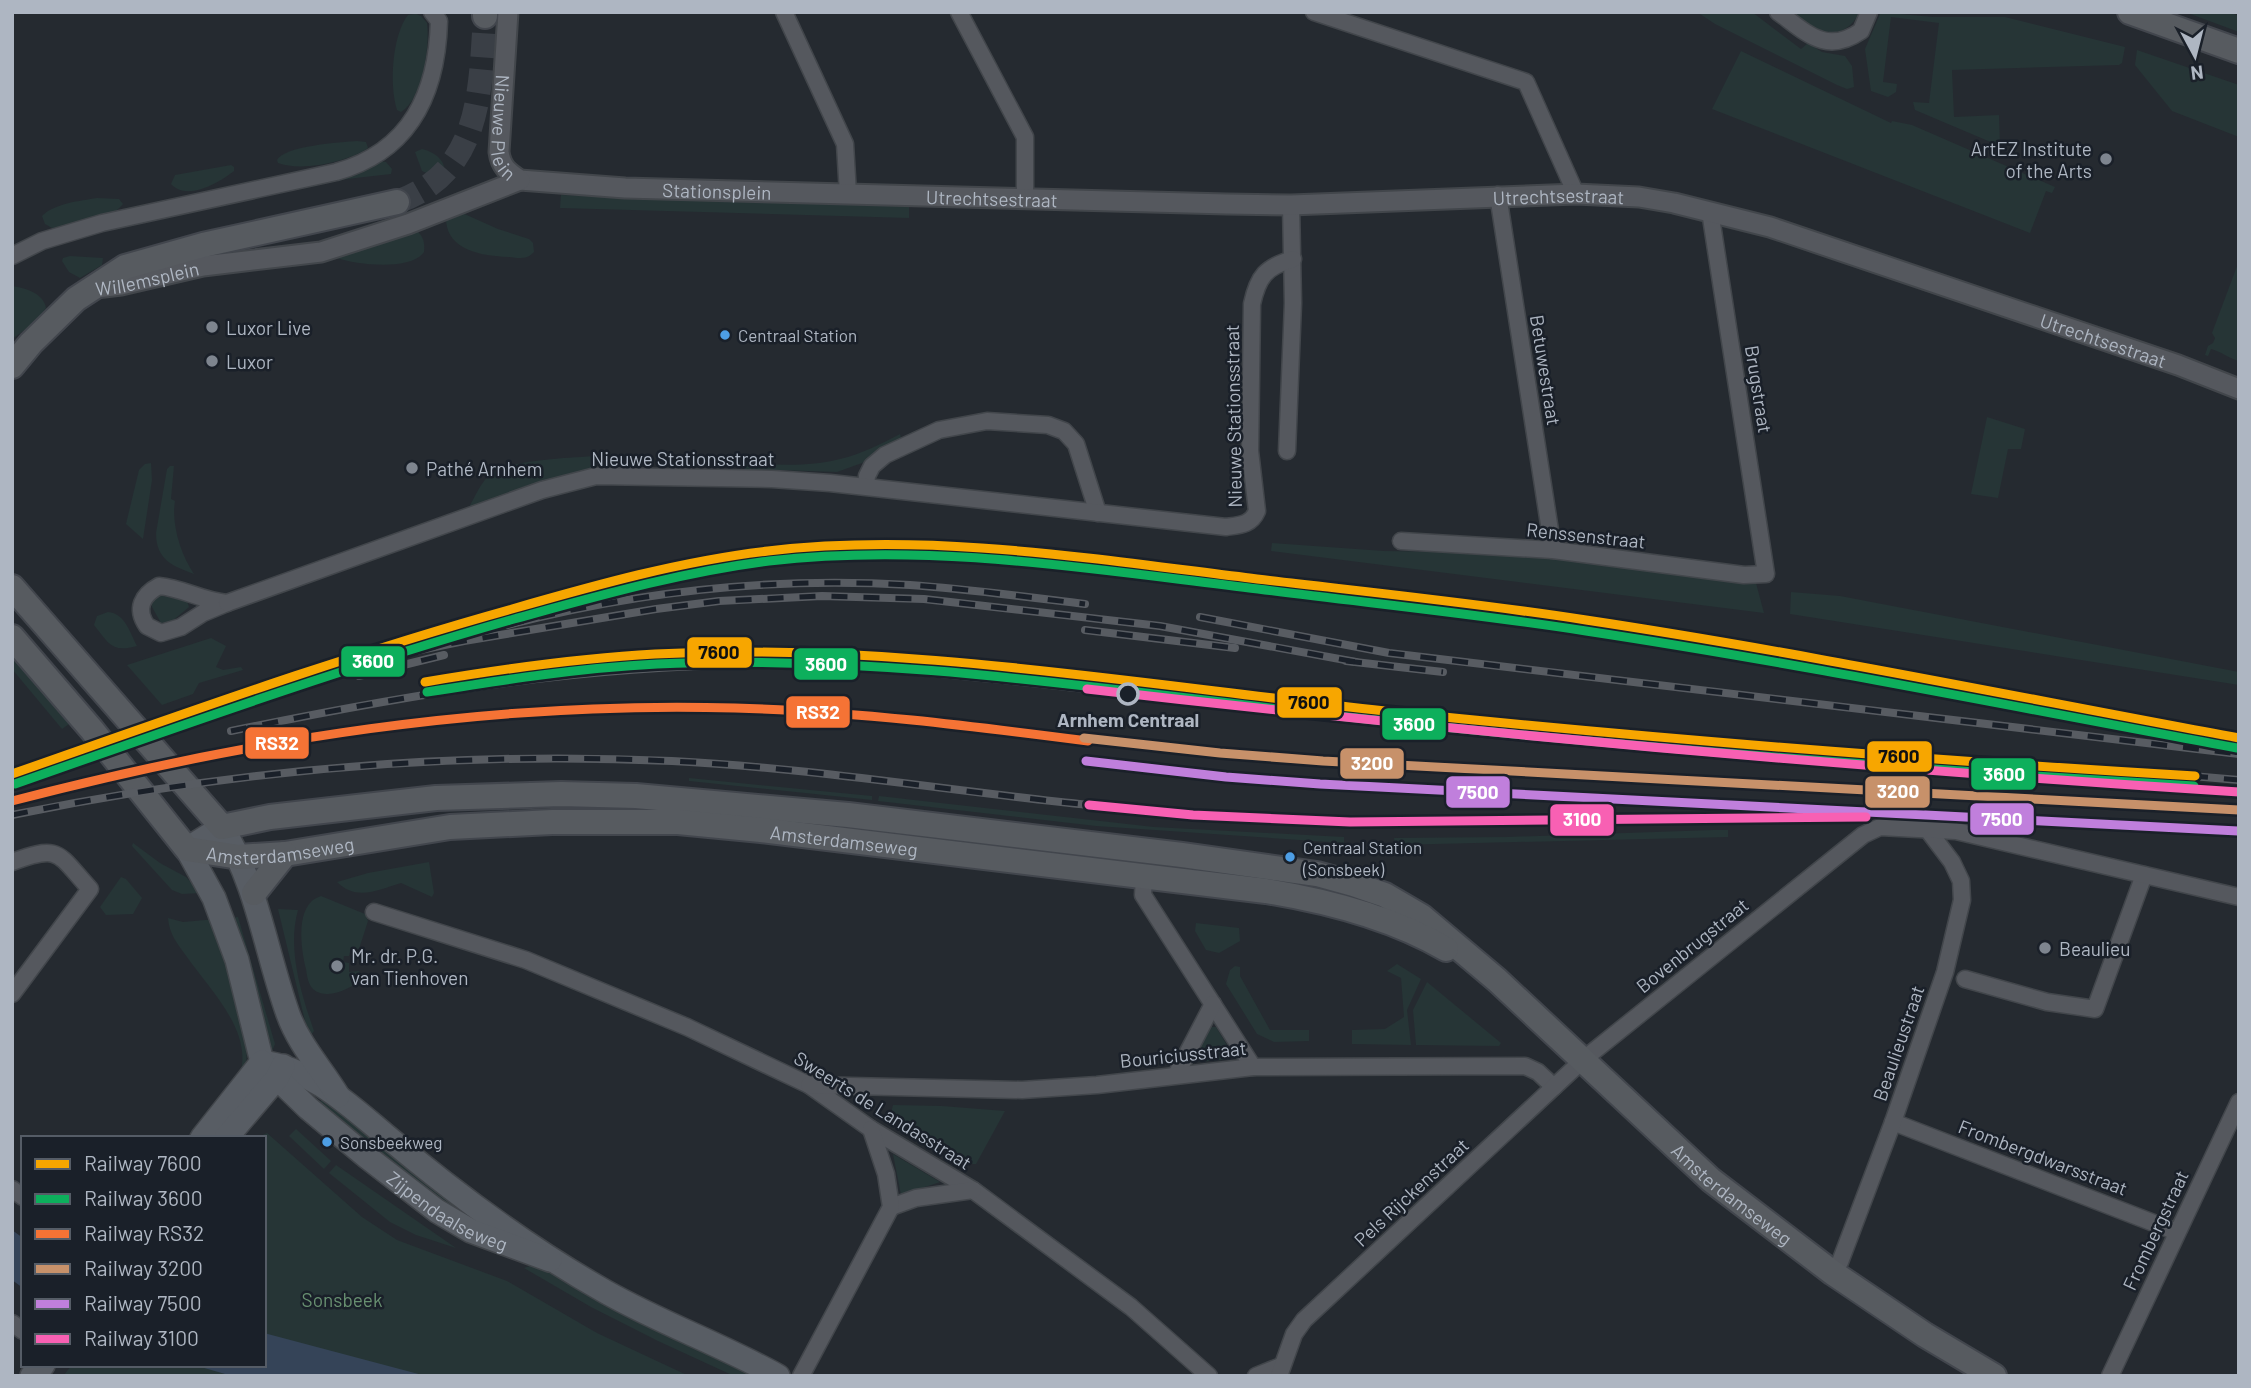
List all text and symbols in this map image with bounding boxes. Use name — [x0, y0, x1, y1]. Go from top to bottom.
north arrow — [2160, 21, 2230, 91]
text: N — [2189, 61, 2205, 86]
street label: Nieuwe Plein — [488, 74, 521, 185]
place label: ArtEZ Institute of the Arts — [1971, 137, 2092, 182]
marker: ArtEZ Institute of the Arts — [2098, 151, 2114, 167]
street label: Stationsplein — [662, 177, 772, 203]
street label: Utrechtsestraat — [1492, 182, 1625, 209]
street label: Utrechtsestraat — [926, 185, 1058, 211]
street label: Willemsplein — [94, 256, 201, 300]
street label: Utrechtsestraat — [2037, 308, 2169, 372]
street label: Betuwestraat — [1526, 313, 1566, 427]
place label: Luxor Live — [226, 316, 311, 339]
marker: Luxor Live — [204, 319, 220, 335]
street label: Nieuwe Stationsstraat — [1220, 324, 1246, 508]
place label: Centraal Station — [738, 325, 857, 345]
marker: Centraal Station — [718, 328, 732, 342]
street label: Brugstraat — [1741, 344, 1777, 434]
place label: Luxor — [226, 350, 273, 373]
marker: Luxor — [204, 353, 220, 369]
street label: Nieuwe Stationsstraat — [591, 447, 775, 470]
place label: Pathé Arnhem — [426, 457, 542, 480]
marker: Pathé Arnhem — [404, 460, 420, 476]
street label: Renssenstraat — [1525, 517, 1647, 553]
line badge: 7600 — [686, 636, 753, 669]
text: 7600 — [698, 640, 740, 663]
line badge: 3600 — [340, 645, 406, 678]
line badge: 3600 — [793, 647, 859, 681]
text: 3600 — [352, 649, 394, 672]
text: 3600 — [805, 652, 847, 675]
marker: Arnhem Centraal — [1117, 683, 1139, 705]
line badge: 7600 — [1276, 686, 1343, 719]
text: 7600 — [1288, 690, 1330, 713]
line badge: RS32 — [785, 695, 851, 729]
text: RS32 — [796, 700, 840, 723]
line badge: 3600 — [1381, 707, 1447, 741]
place label: Arnhem Centraal — [1057, 708, 1199, 731]
text: 3600 — [1393, 712, 1435, 735]
line badge: RS32 — [244, 726, 310, 760]
text: RS32 — [255, 731, 299, 754]
line badge: 7600 — [1866, 740, 1933, 773]
text: 7600 — [1878, 744, 1920, 767]
line badge: 3200 — [1339, 747, 1405, 780]
text: 3200 — [1351, 751, 1393, 774]
line badge: 3600 — [1970, 757, 2037, 791]
text: 3600 — [1983, 762, 2025, 785]
line badge: 7500 — [1445, 775, 1511, 809]
line badge: 3200 — [1864, 775, 1931, 809]
text: 3200 — [1877, 779, 1919, 802]
text: 7500 — [1457, 780, 1499, 803]
line badge: 7500 — [1969, 802, 2035, 836]
line badge: 3100 — [1549, 803, 1615, 837]
text: 3100 — [1563, 807, 1601, 830]
text: 7500 — [1981, 807, 2023, 830]
street label: Amsterdamseweg — [769, 820, 919, 860]
street label: Amsterdamseweg — [205, 831, 356, 869]
place label: Centraal Station (Sonsbeek) — [1302, 837, 1422, 879]
marker: Centraal Station (Sonsbeek) — [1283, 850, 1297, 864]
street label: Bovenbrugstraat — [1631, 893, 1753, 997]
place label: Beaulieu — [2059, 937, 2130, 960]
marker: Beaulieu — [2037, 940, 2053, 956]
place label: Mr. dr. P.G. van Tienhoven — [351, 944, 468, 989]
marker: Mr. dr. P.G. van Tienhoven — [329, 958, 345, 974]
street label: Beaulieustraat — [1868, 982, 1928, 1104]
street label: Bouriciusstraat — [1119, 1036, 1247, 1072]
street label: Sweerts de Landasstraat — [790, 1046, 976, 1174]
street label: Frombergdwarsstraat — [1955, 1114, 2131, 1200]
place label: Sonsbeekweg — [340, 1132, 442, 1152]
street label: Pels Rijckenstraat — [1349, 1133, 1473, 1251]
marker: Sonsbeekweg — [320, 1135, 334, 1149]
legend — [21, 1136, 266, 1367]
street label: Amsterdamseweg — [1667, 1138, 1797, 1249]
text: Railway 7600 — [84, 1150, 202, 1175]
street label: Zijpendaalseweg — [383, 1166, 511, 1255]
street label: Frombergstraat — [2117, 1166, 2193, 1294]
text: Railway 3600 — [84, 1185, 203, 1210]
text: Railway RS32 — [84, 1220, 204, 1245]
text: Railway 3200 — [84, 1255, 203, 1280]
park label: Sonsbeek — [302, 1288, 382, 1311]
text: Railway 7500 — [84, 1290, 202, 1315]
text: Railway 3100 — [84, 1325, 199, 1350]

